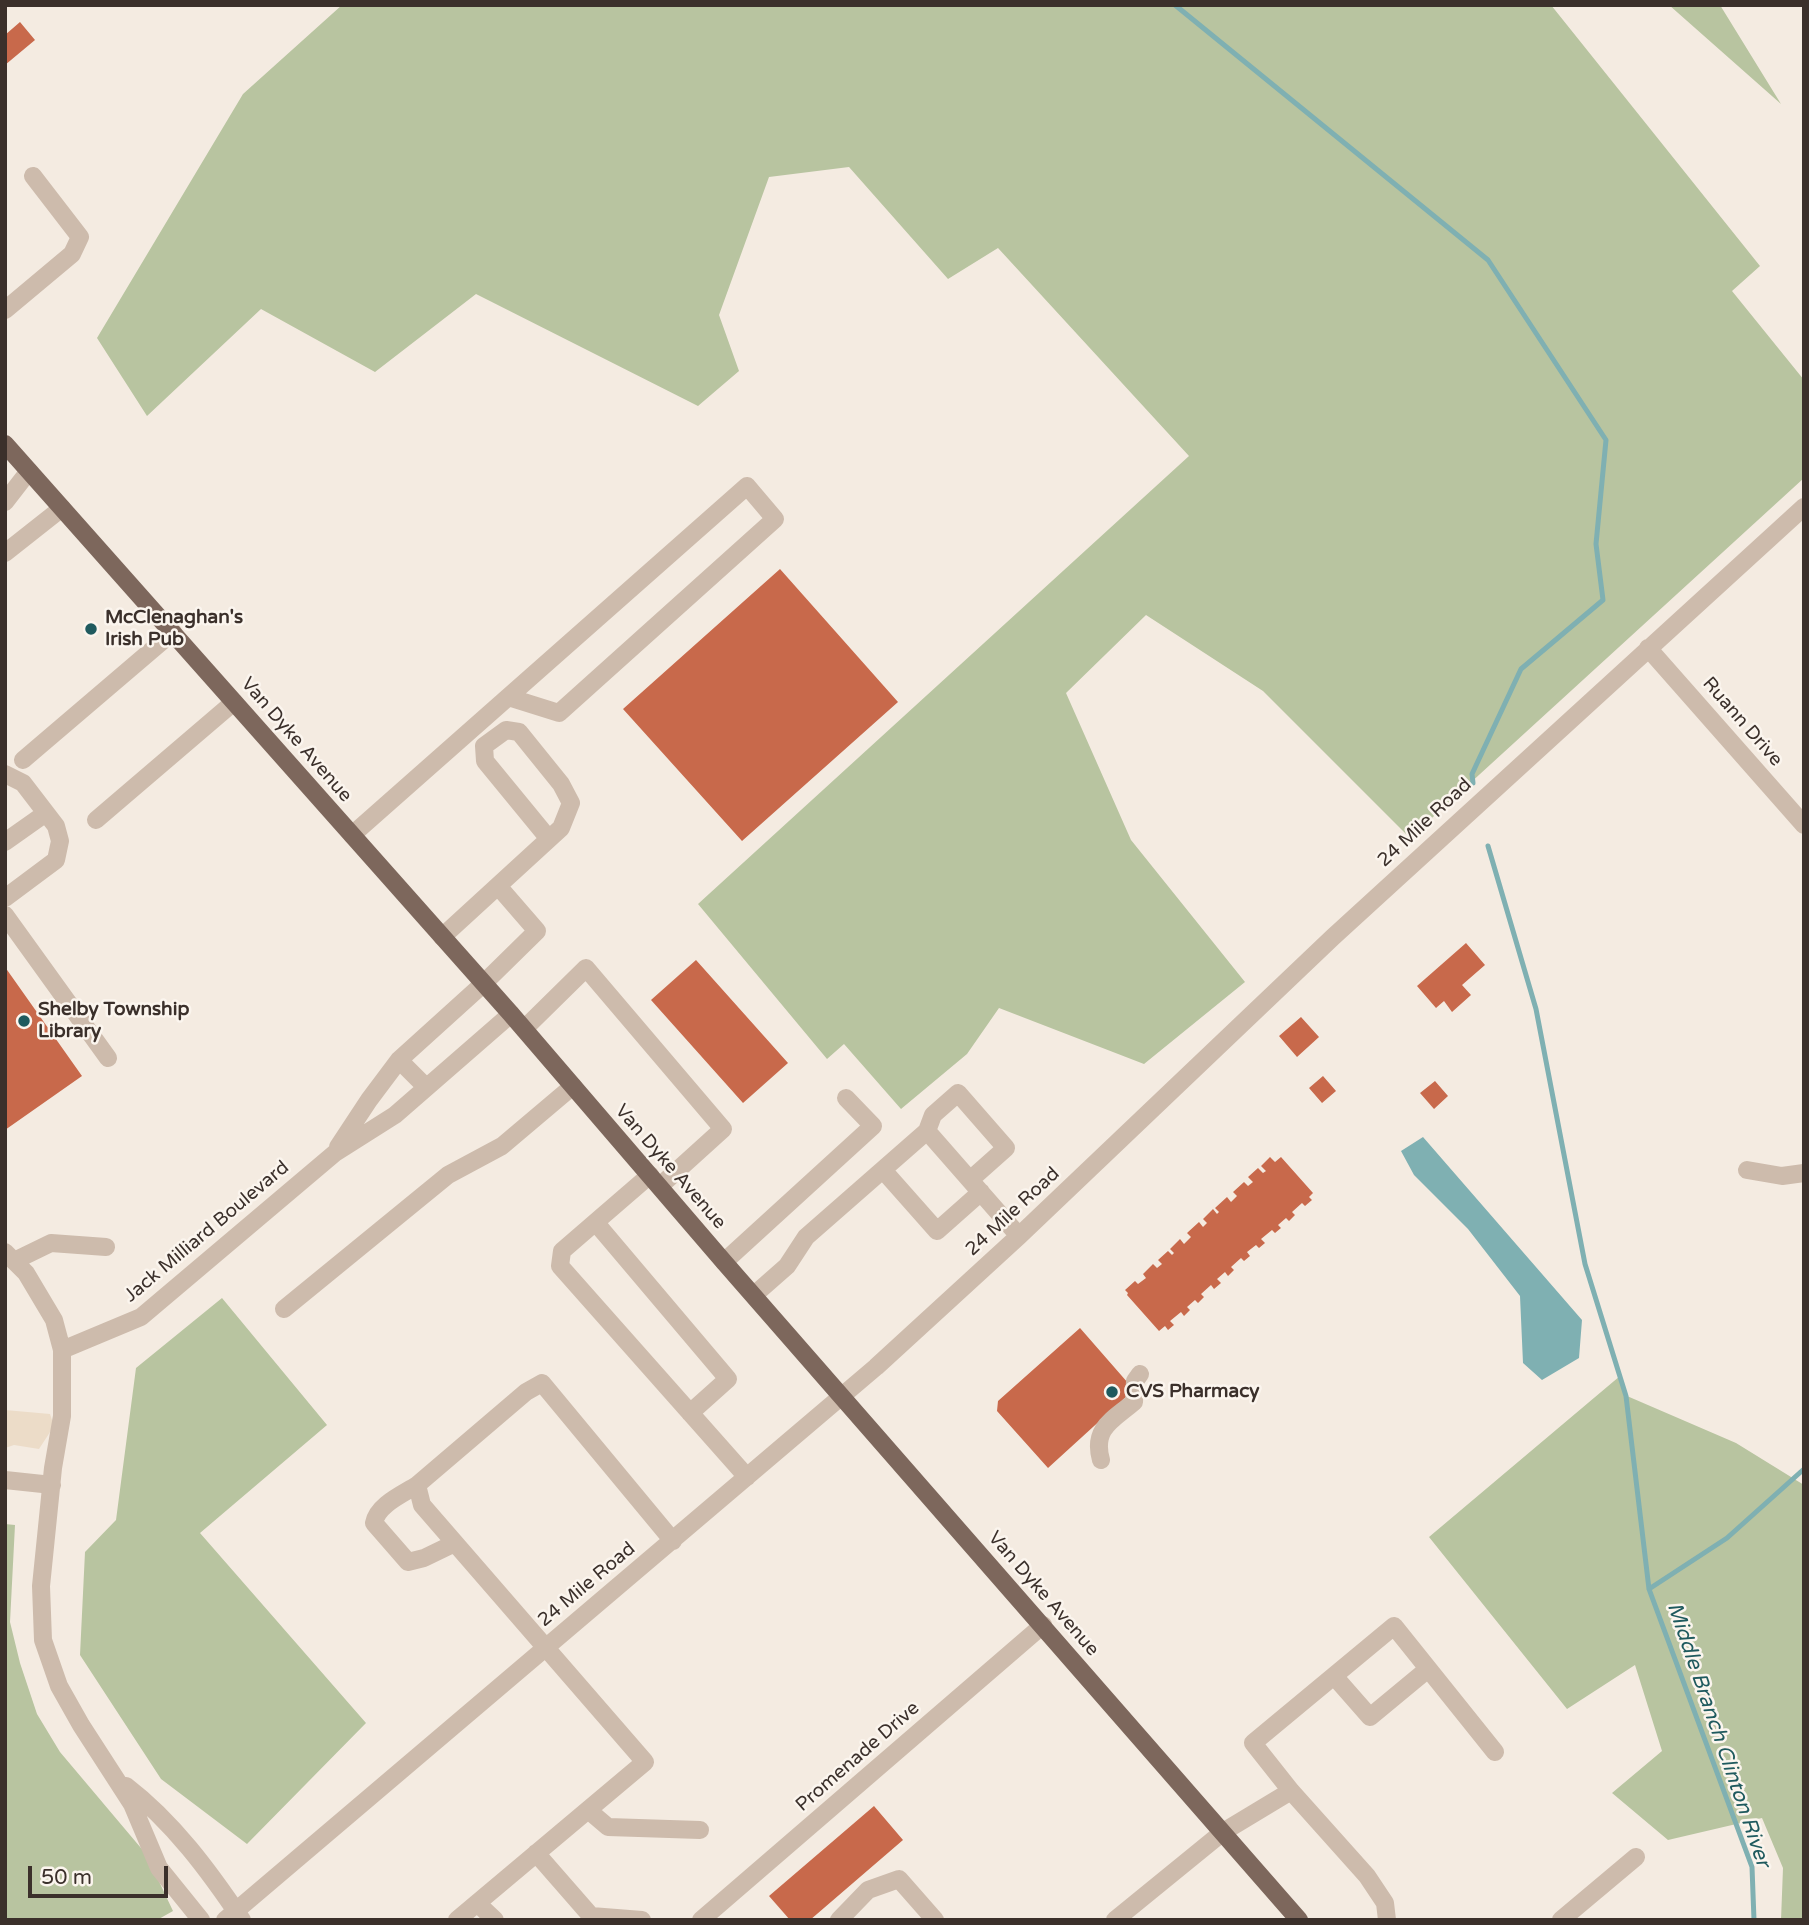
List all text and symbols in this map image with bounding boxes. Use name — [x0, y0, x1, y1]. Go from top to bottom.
place label: McClenaghan's Irish Pub — [105, 607, 243, 651]
marker: McClenaghan's Irish Pub — [83, 621, 99, 637]
street label: Van Dyke Avenue — [236, 673, 356, 807]
street label: Ruann Drive — [1697, 673, 1787, 771]
street label: 24 Mile Road — [1373, 774, 1477, 872]
place label: Shelby Township Library — [38, 999, 189, 1043]
marker: Shelby Township Library — [16, 1013, 32, 1029]
street label: Van Dyke Avenue — [610, 1100, 730, 1234]
street label: Jack Milliard Boulevard — [120, 1156, 294, 1308]
street label: 24 Mile Road — [961, 1163, 1065, 1261]
place label: CVS Pharmacy — [1126, 1381, 1260, 1403]
marker: CVS Pharmacy — [1104, 1384, 1120, 1400]
street label: Van Dyke Avenue — [983, 1527, 1103, 1661]
street label: 24 Mile Road — [534, 1538, 640, 1632]
water label: Middle Branch Clinton River — [1661, 1599, 1775, 1871]
street label: Promenade Drive — [792, 1697, 924, 1817]
scale bar — [32, 1852, 172, 1896]
text: 50 m — [41, 1865, 92, 1890]

